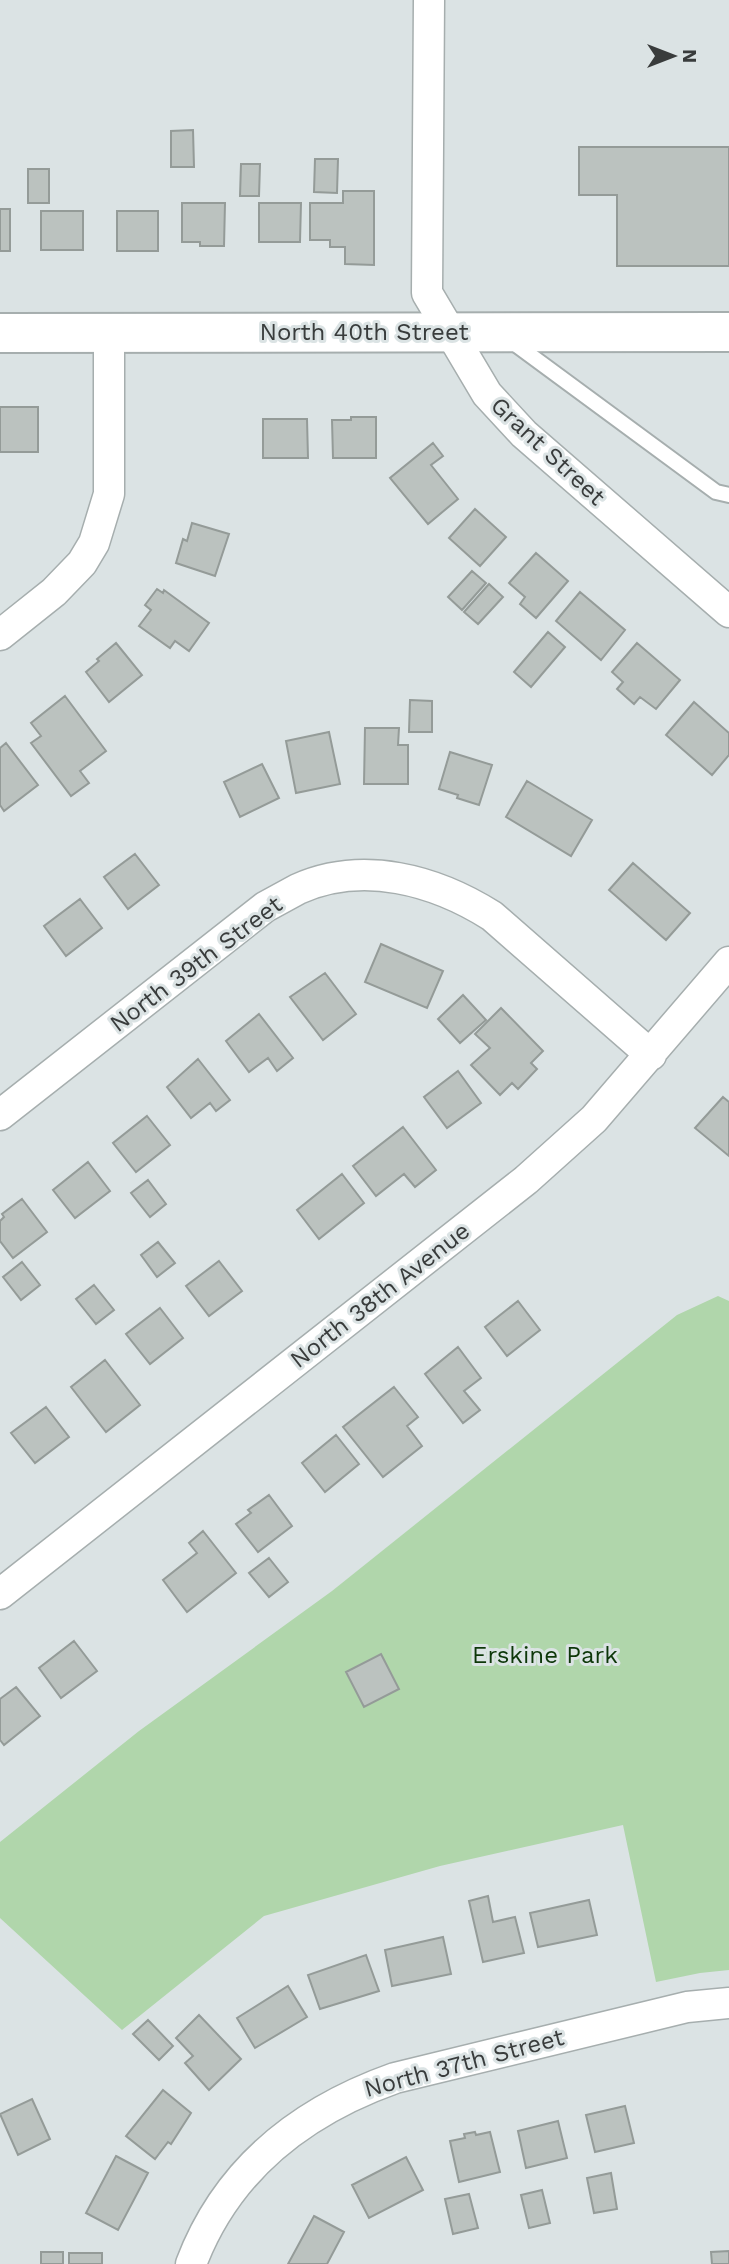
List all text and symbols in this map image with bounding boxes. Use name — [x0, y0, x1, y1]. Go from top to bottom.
north arrow — [638, 21, 708, 91]
text: N — [678, 49, 701, 63]
street label: North 40th Street — [260, 318, 468, 346]
street label: Grant Street — [485, 391, 611, 511]
street label: North 39th Street — [104, 890, 288, 1038]
street label: North 38th Avenue — [285, 1216, 475, 1374]
park label: Erskine Park — [472, 1641, 618, 1669]
street label: North 37th Street — [361, 2023, 567, 2103]

